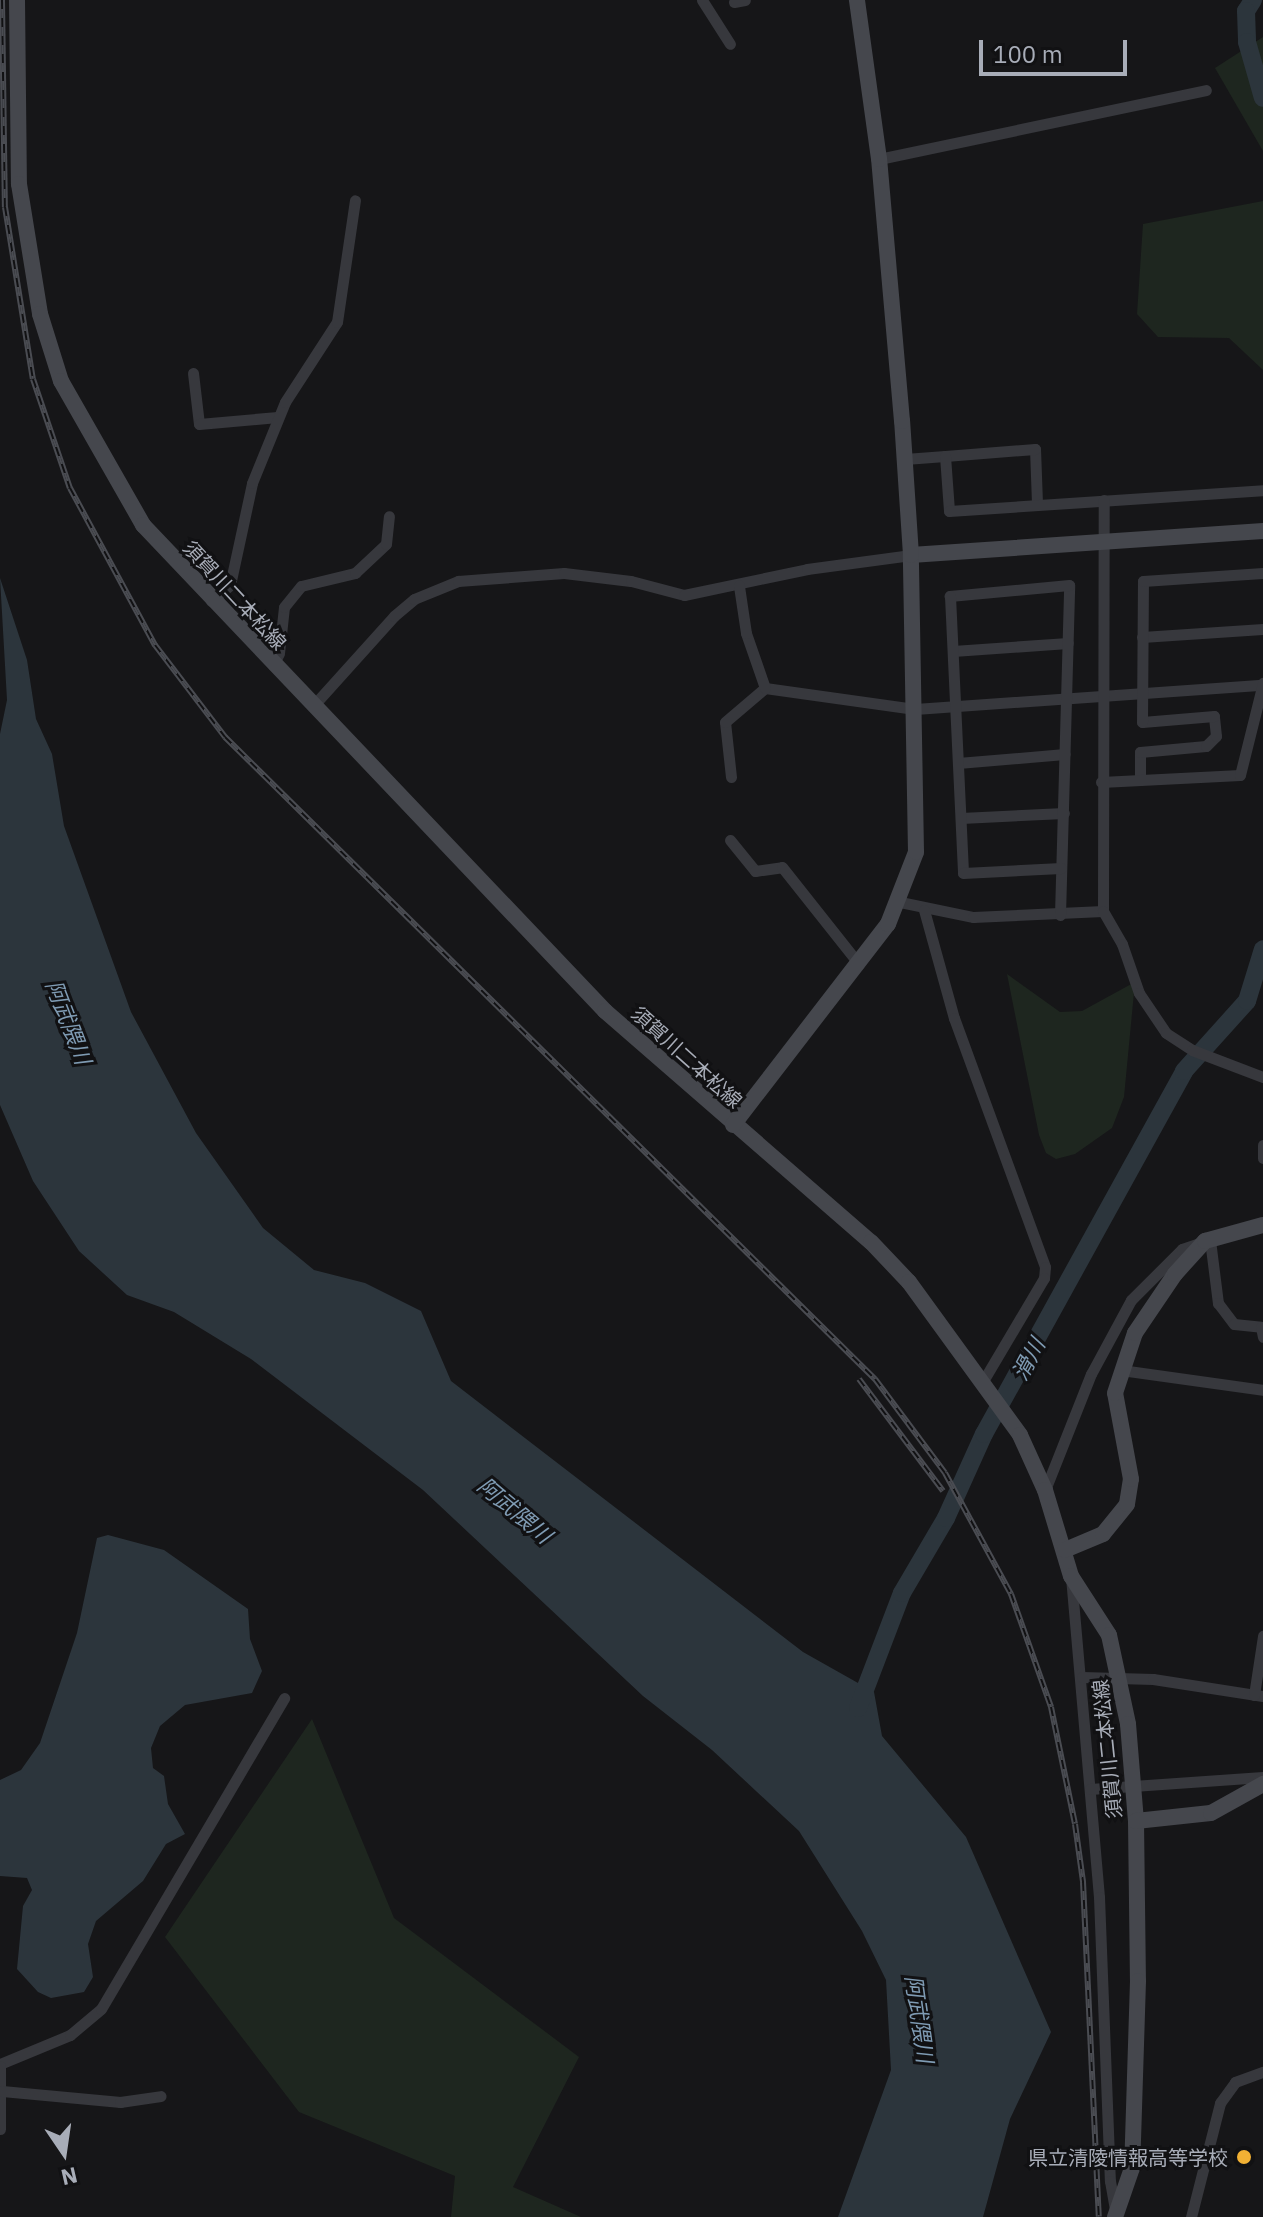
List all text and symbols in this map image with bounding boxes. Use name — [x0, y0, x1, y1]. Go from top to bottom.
scale bar — [983, 24, 1131, 74]
text: 100 m — [993, 38, 1063, 70]
street label: 須賀川二本松線 — [178, 536, 292, 654]
water label: 阿武隈川 — [41, 976, 97, 1068]
street label: 須賀川二本松線 — [627, 1001, 747, 1113]
water label: 滑川 — [1006, 1333, 1050, 1385]
water label: 阿武隈川 — [473, 1472, 557, 1548]
street label: 須賀川二本松線 — [1088, 1678, 1126, 1820]
water label: 阿武隈川 — [901, 1974, 939, 2064]
north arrow — [24, 2113, 104, 2193]
place label: 県立清陵情報高等学校 — [1028, 2145, 1228, 2169]
marker: 県立清陵情報高等学校 — [1235, 2148, 1253, 2166]
text: N — [58, 2161, 81, 2193]

